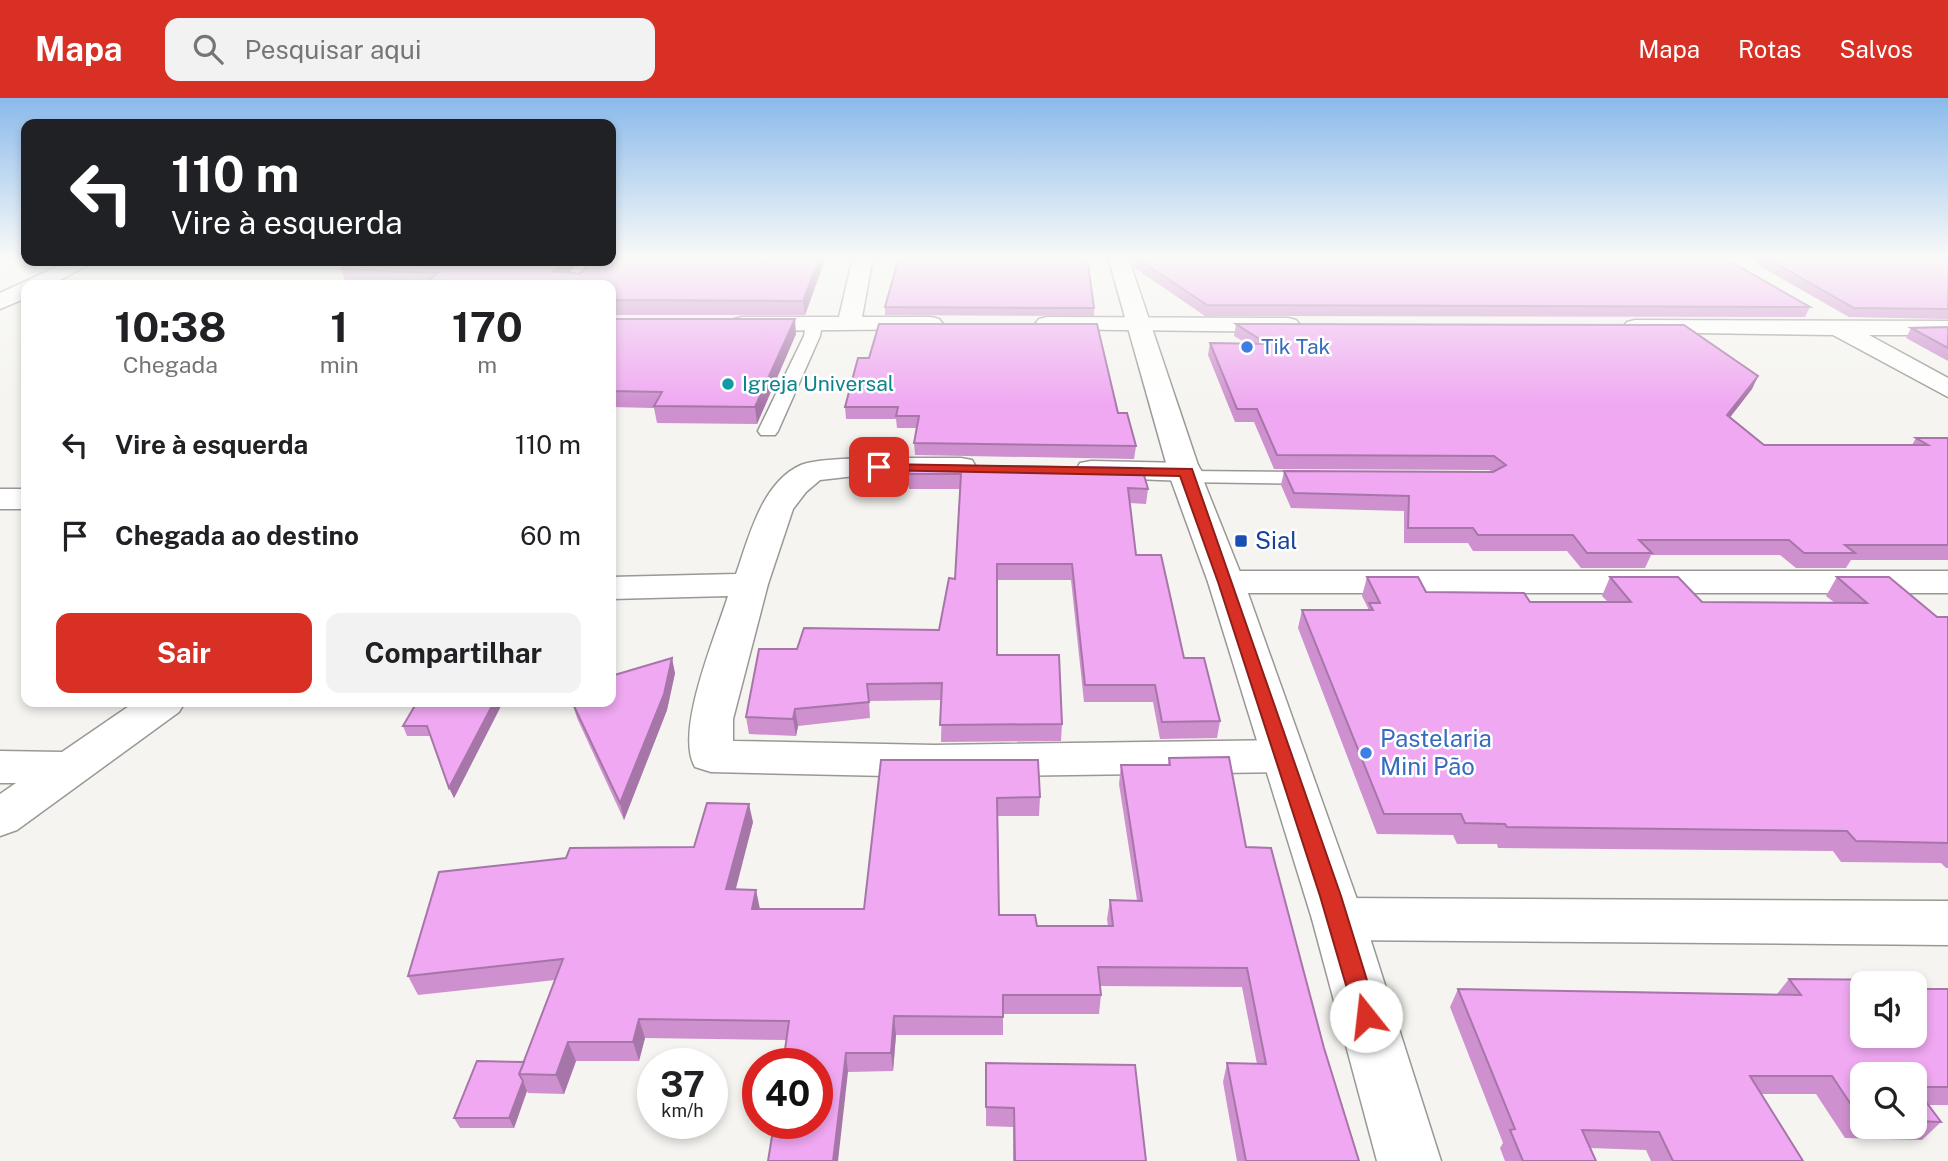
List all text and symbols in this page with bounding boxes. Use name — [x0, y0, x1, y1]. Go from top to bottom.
search box — [165, 18, 655, 81]
text: Mapa — [35, 30, 123, 68]
icon: search — [189, 30, 227, 68]
text: Pesquisar aqui — [245, 34, 421, 65]
text: Mapa — [1638, 35, 1700, 63]
text: Rotas — [1738, 35, 1801, 63]
text: Salvos — [1839, 35, 1913, 63]
text: 110 m — [171, 145, 299, 203]
icon: left — [56, 147, 147, 238]
text: Vire à esquerda — [171, 204, 403, 241]
text: 10:38 — [114, 302, 227, 351]
text: 1 — [330, 302, 348, 351]
text: 170 — [452, 302, 523, 351]
place label: Tik Tak — [1261, 334, 1331, 359]
marker: Tik Tak — [1239, 339, 1255, 355]
text: Chegada — [123, 351, 218, 378]
text: min — [320, 351, 359, 378]
text: m — [477, 351, 497, 378]
place label: Igreja Universal — [742, 371, 894, 396]
marker: Igreja Universal — [720, 376, 736, 392]
icon: left — [56, 426, 94, 464]
text: Vire à esquerda — [115, 429, 308, 460]
text: 110 m — [515, 429, 581, 460]
pin — [849, 437, 909, 497]
icon: arrive — [860, 448, 898, 486]
icon: arrive — [56, 517, 94, 555]
text: Chegada ao destino — [115, 520, 359, 551]
text: 60 m — [520, 520, 581, 551]
place label: Sial — [1255, 526, 1298, 554]
marker: Sial — [1233, 533, 1249, 549]
button: Sair — [56, 613, 312, 693]
button: Compartilhar — [326, 613, 581, 693]
place label: Pastelaria Mini Pão — [1380, 724, 1492, 780]
marker: Pastelaria Mini Pão — [1358, 745, 1374, 761]
map controls — [1850, 971, 1927, 1139]
button: sound — [1850, 971, 1927, 1048]
position arrow — [1329, 979, 1403, 1053]
speed limit sign: 40 — [742, 1048, 833, 1139]
button: search — [1850, 1062, 1927, 1139]
text: 37 — [660, 1064, 705, 1105]
text: km/h — [661, 1100, 704, 1121]

